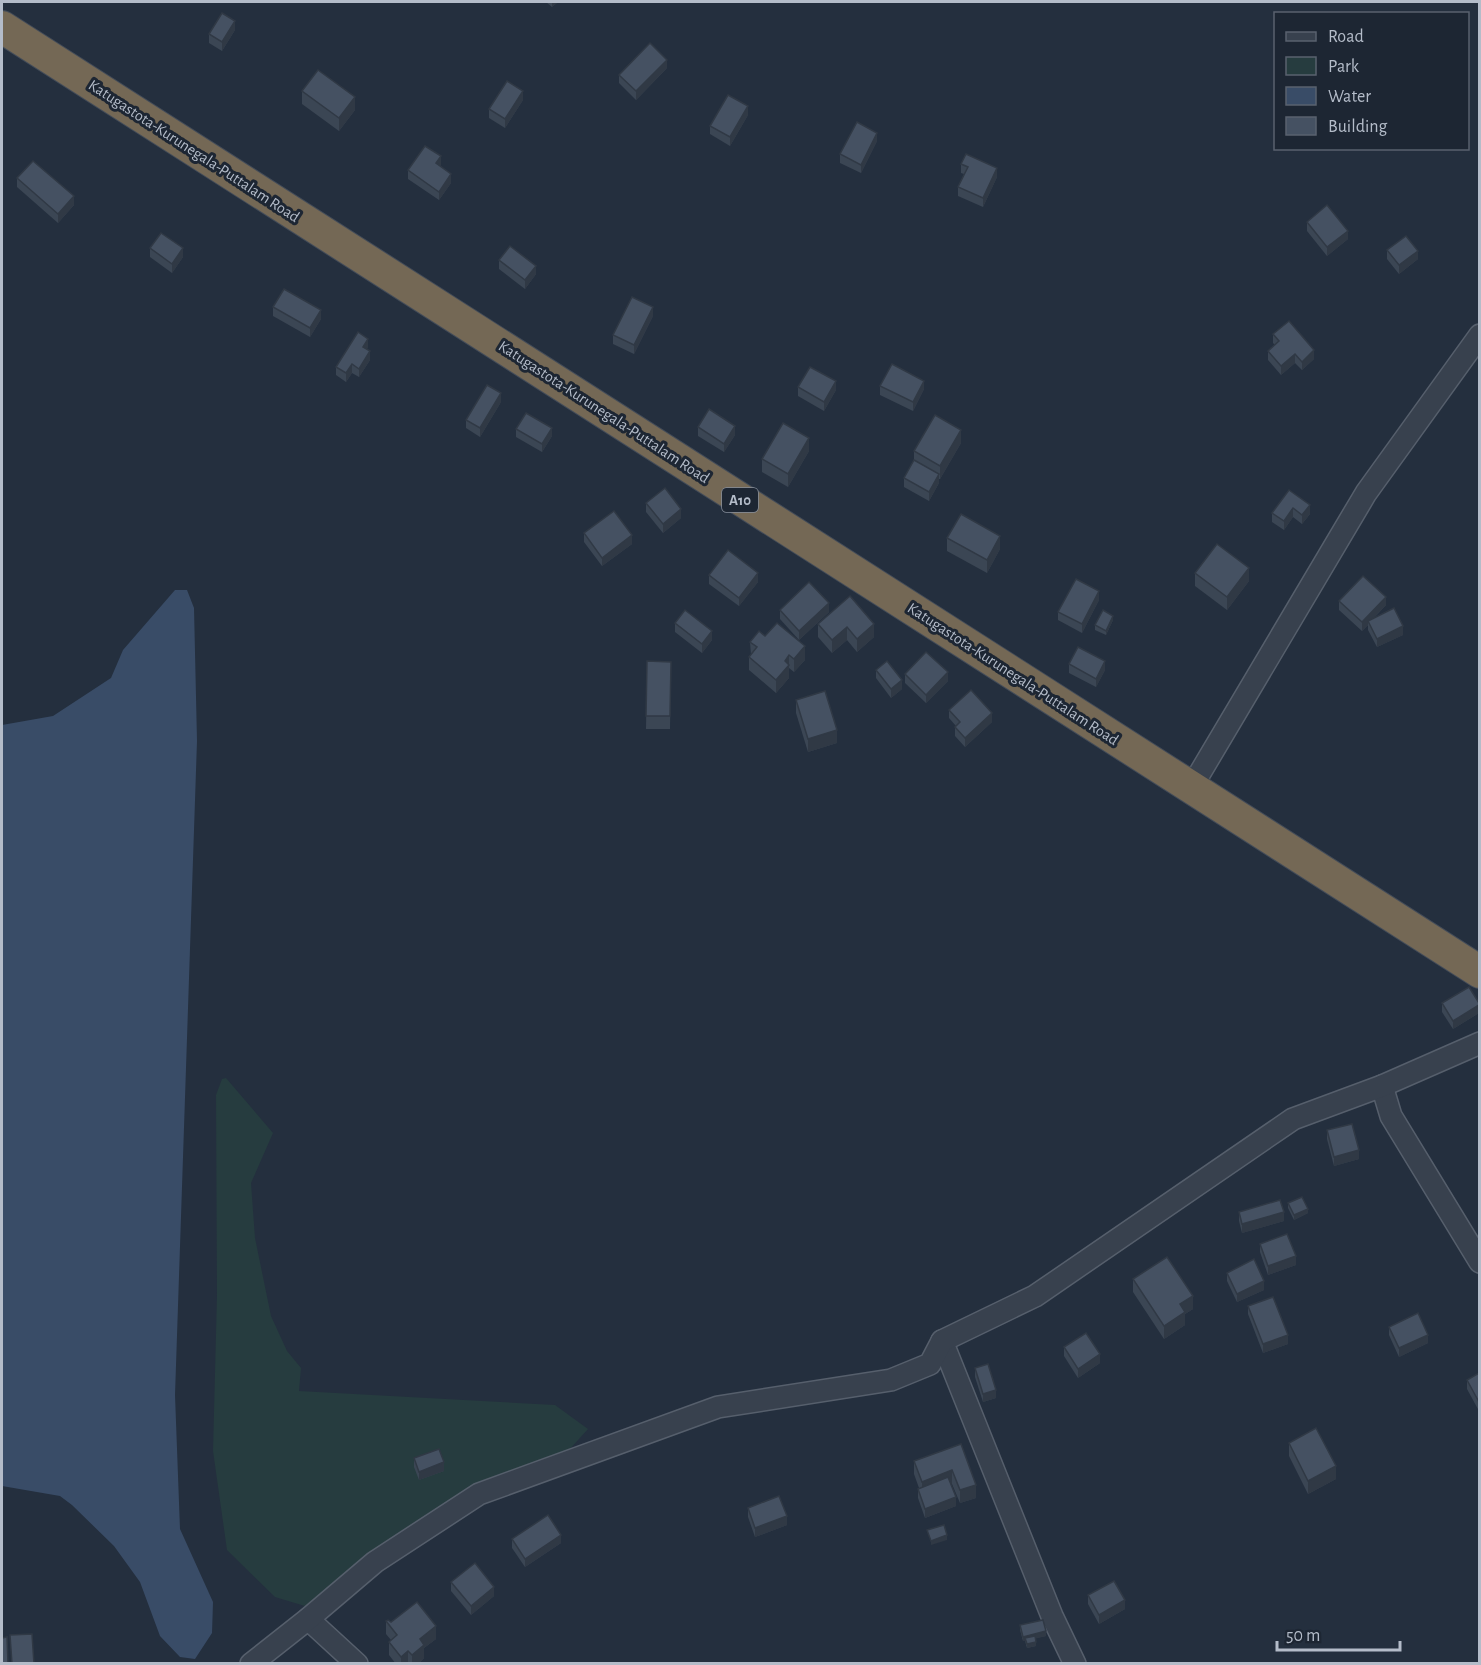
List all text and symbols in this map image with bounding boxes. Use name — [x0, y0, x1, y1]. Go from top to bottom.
legend — [1274, 12, 1469, 150]
text: Road — [1328, 28, 1364, 46]
text: Park — [1328, 58, 1360, 76]
street label: Katugastota-Kurunegala-Puttalam Road — [86, 77, 302, 225]
text: Water — [1328, 88, 1371, 106]
text: Building — [1328, 118, 1388, 136]
street label: Katugastota-Kurunegala-Puttalam Road — [496, 338, 712, 486]
road number: A10 — [722, 488, 758, 512]
street label: Katugastota-Kurunegala-Puttalam Road — [905, 600, 1121, 748]
scale bar — [1277, 1614, 1400, 1652]
text: 50 m — [1286, 1627, 1320, 1645]

